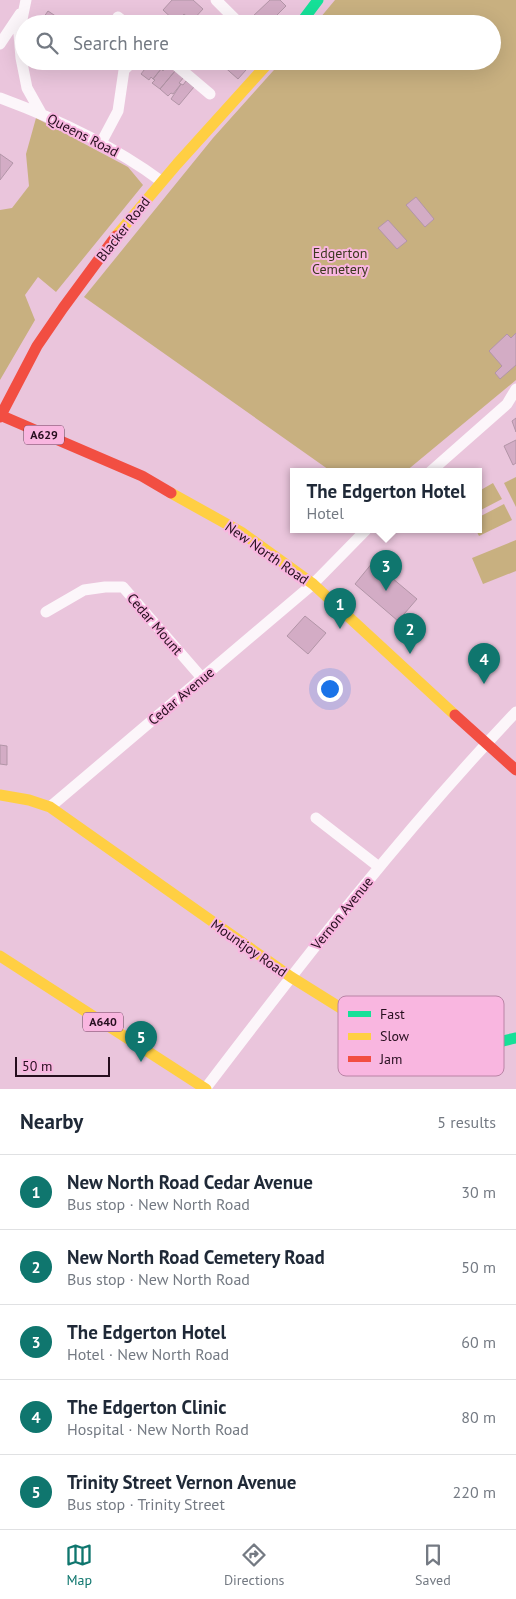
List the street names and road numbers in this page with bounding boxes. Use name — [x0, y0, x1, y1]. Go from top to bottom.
street label: Queens Road — [44, 109, 122, 161]
street label: Blacker Road — [92, 193, 154, 265]
road number: A629 — [24, 426, 64, 444]
street label: New North Road — [222, 518, 312, 588]
street label: Cedar Mount — [123, 589, 187, 659]
street label: Cedar Avenue — [144, 663, 218, 729]
street label: Vernon Avenue — [306, 873, 377, 954]
street label: Mountjoy Road — [207, 915, 291, 981]
road number: A640 — [83, 1012, 123, 1032]

